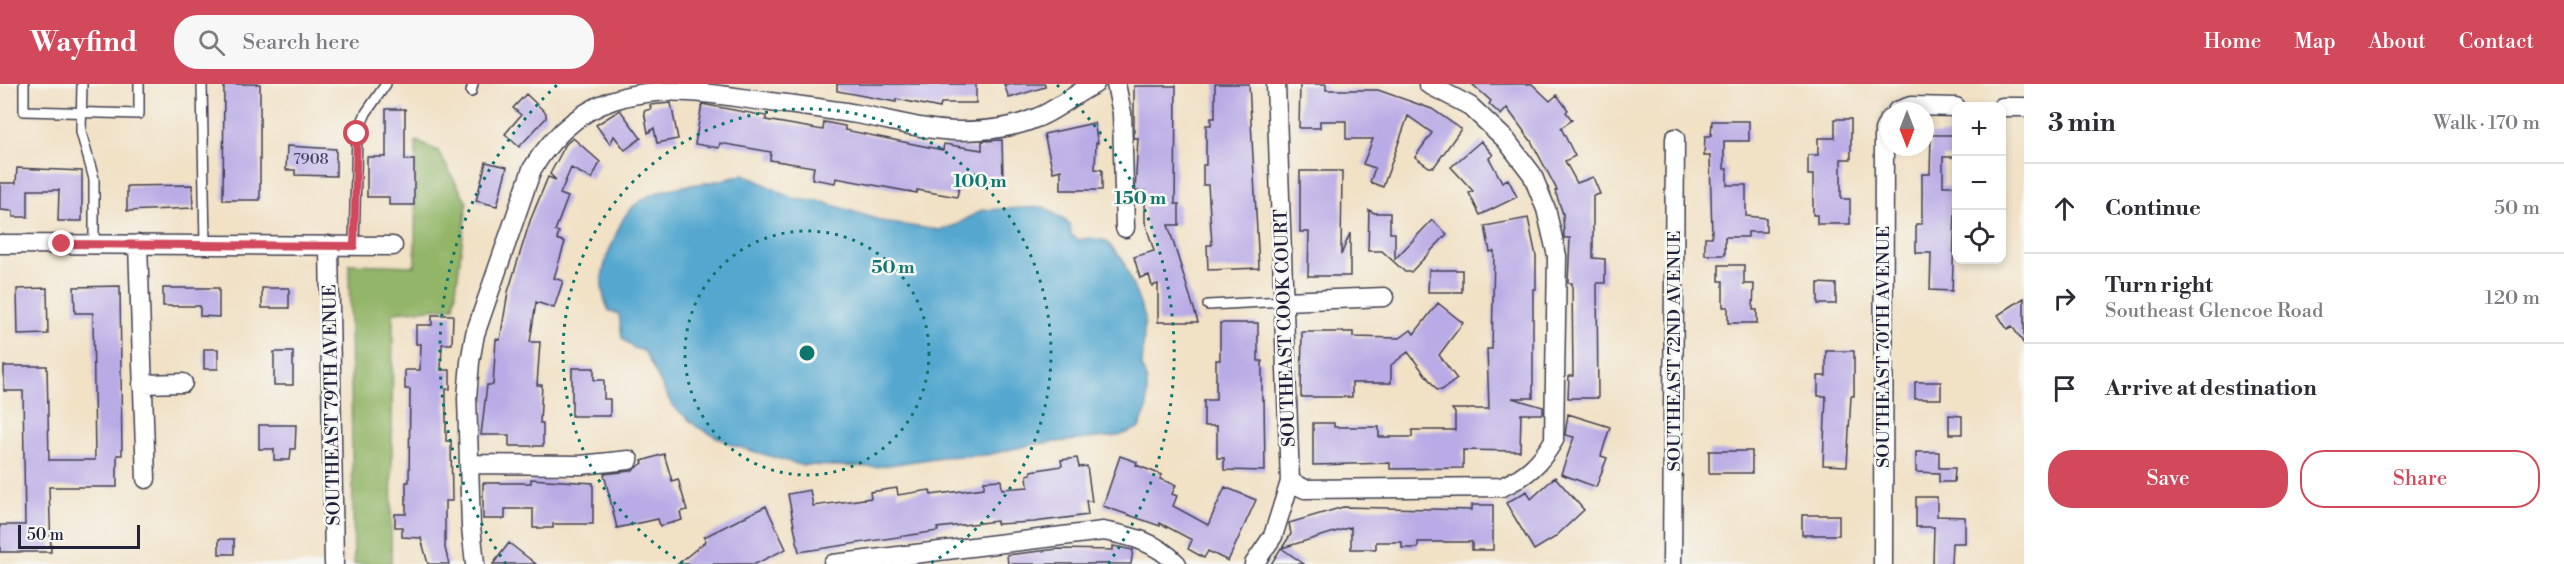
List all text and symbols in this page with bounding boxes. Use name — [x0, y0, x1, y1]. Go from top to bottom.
search box — [174, 15, 594, 69]
text: Wayfind — [30, 25, 138, 60]
icon: search — [195, 26, 228, 59]
text: Search here — [243, 29, 360, 56]
text: Home — [2204, 29, 2261, 55]
text: Map — [2294, 29, 2336, 55]
text: About — [2369, 29, 2426, 55]
text: Contact — [2459, 29, 2534, 55]
north arrow — [1880, 102, 1934, 156]
map controls — [1952, 102, 2006, 264]
button: + — [1952, 102, 2006, 156]
text: 3 min — [2048, 107, 2116, 139]
text: Walk · 170 m — [2433, 111, 2540, 136]
route start — [343, 120, 369, 146]
house number: 7908 — [293, 150, 329, 169]
button: − — [1952, 156, 2006, 210]
text: 100 m — [953, 170, 1007, 193]
text: 150 m — [1114, 187, 1167, 210]
icon: ahead — [2048, 192, 2081, 225]
text: Continue — [2105, 195, 2201, 222]
text: 50 m — [2494, 196, 2540, 221]
street label: SOUTHEAST COOK COURT — [1269, 208, 1301, 447]
button: locate — [1952, 210, 2006, 264]
street label: SOUTHEAST 70TH AVENUE — [1872, 226, 1895, 468]
route end — [48, 230, 74, 256]
street label: SOUTHEAST 72ND AVENUE — [1663, 230, 1686, 472]
text: 50 m — [871, 256, 915, 279]
text: Turn right — [2105, 272, 2213, 299]
icon: right — [2048, 282, 2081, 315]
street label: SOUTHEAST 79TH AVENUE — [318, 284, 346, 526]
text: 120 m — [2485, 286, 2540, 311]
text: Southeast Glencoe Road — [2105, 299, 2323, 324]
centre of rings — [797, 343, 817, 363]
icon: arrive — [2048, 372, 2081, 405]
text: Arrive at destination — [2105, 375, 2317, 402]
button: Save — [2048, 450, 2288, 508]
button: Share — [2300, 450, 2540, 508]
scale bar — [18, 522, 140, 550]
text: 50 m — [27, 525, 64, 545]

